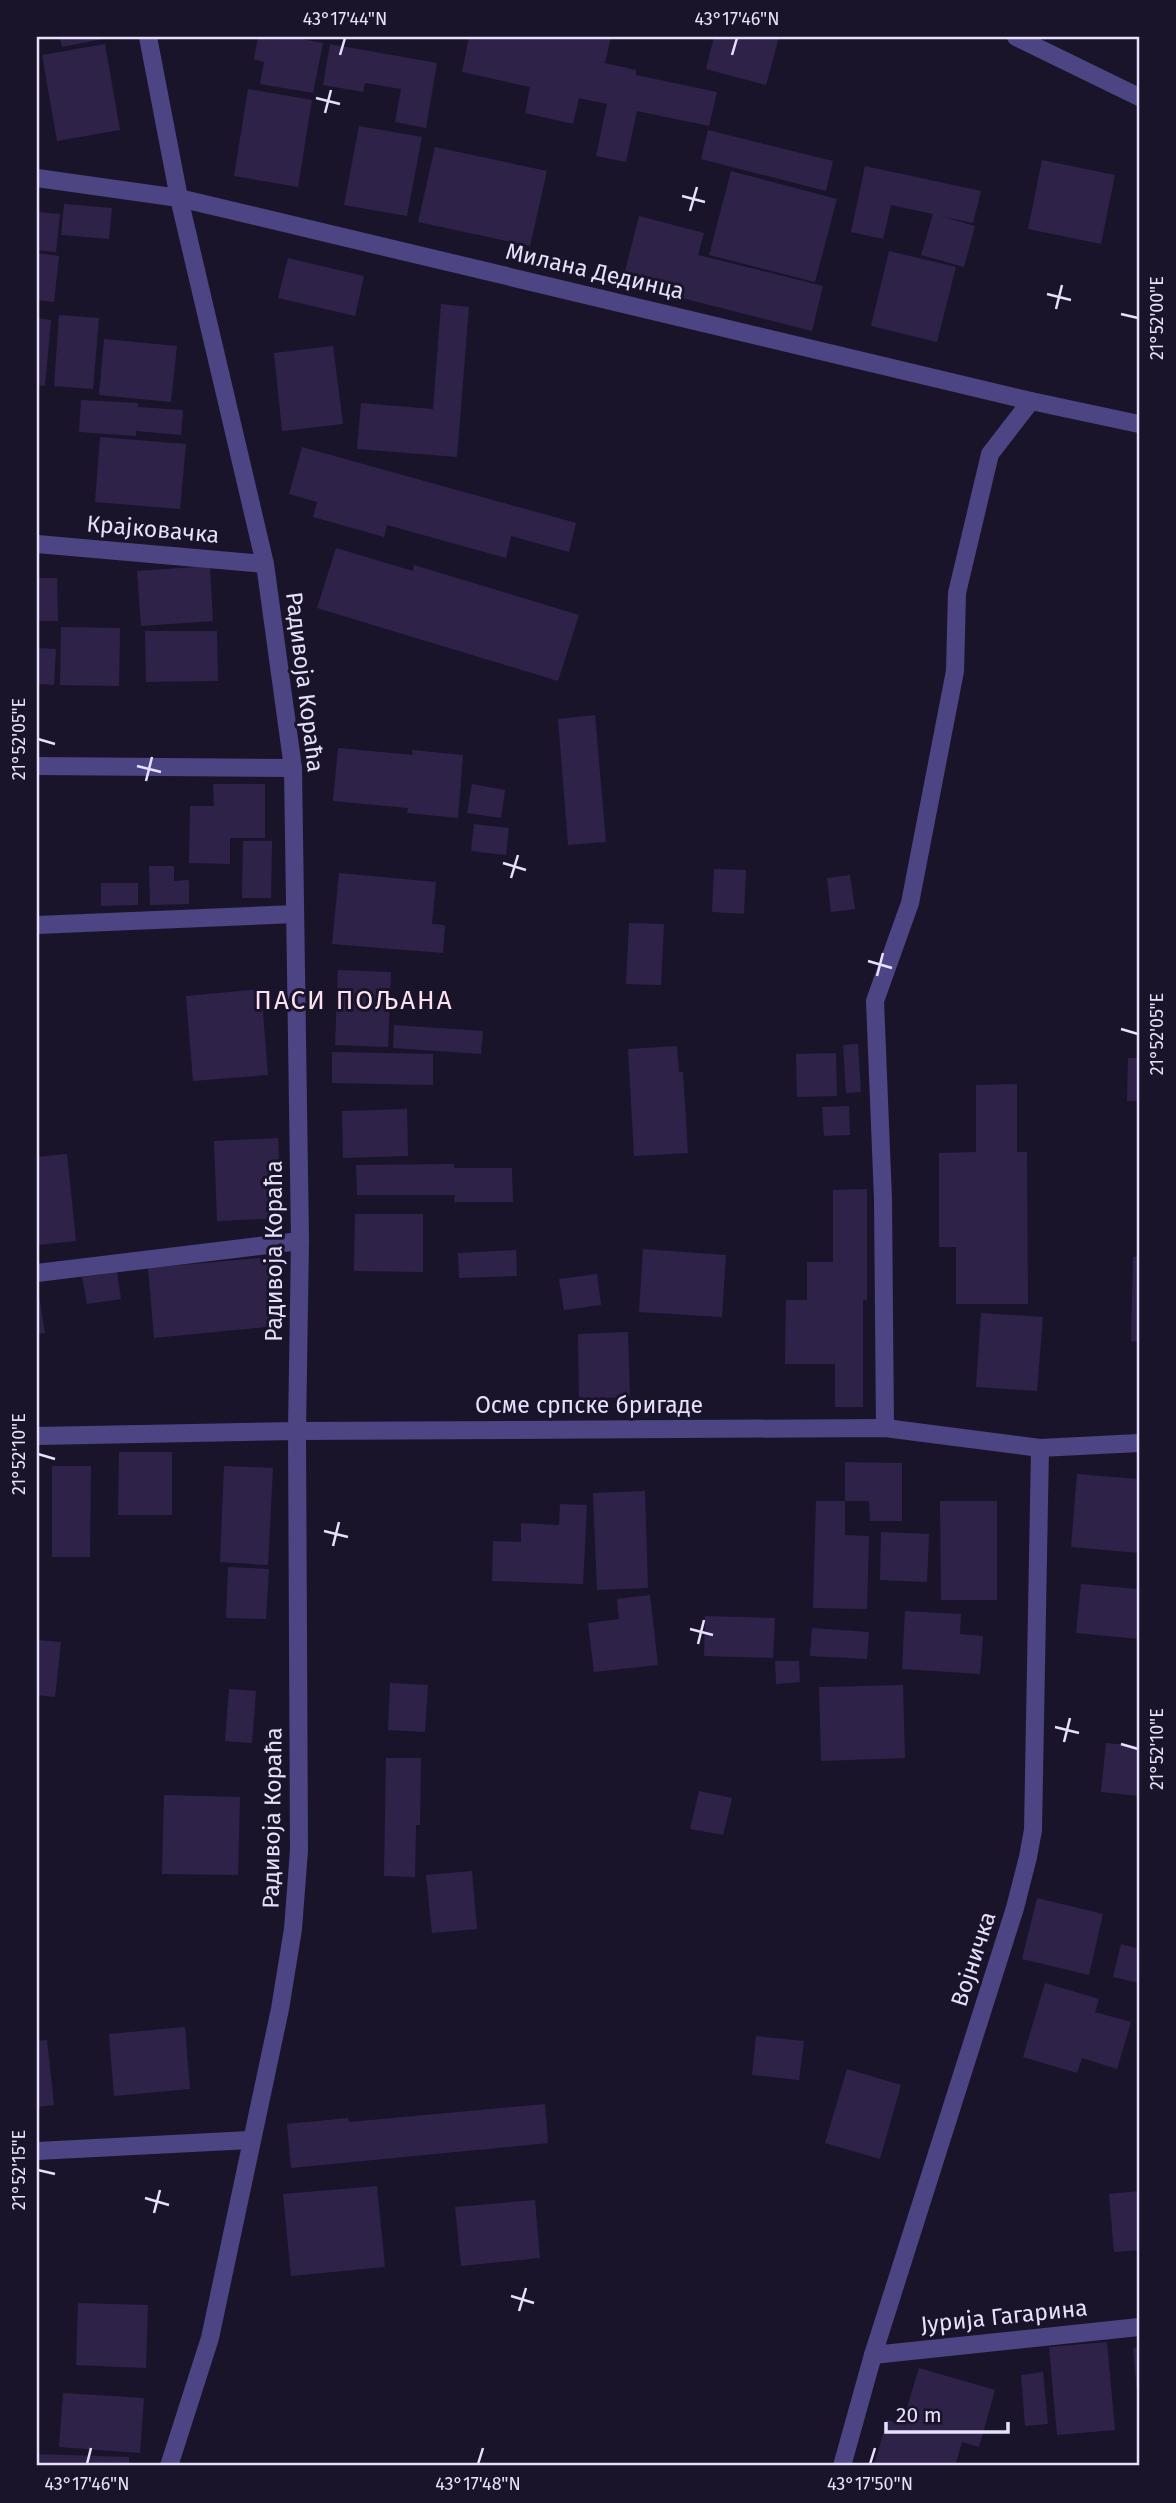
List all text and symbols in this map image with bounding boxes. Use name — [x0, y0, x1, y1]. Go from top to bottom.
text: 43°17'44"N — [303, 8, 387, 30]
text: 43°17'46"N — [694, 8, 780, 30]
street label: Милана Дединца — [503, 237, 687, 305]
text: 21°52'00"E — [1146, 276, 1168, 360]
street label: Крајковачка — [86, 509, 220, 549]
street label: Радивоја Кораћа — [280, 590, 330, 774]
text: 21°52'05"E — [8, 698, 30, 780]
district label: ПАСИ ПОЉАНА — [254, 985, 454, 1016]
text: 21°52'05"E — [1146, 993, 1168, 1075]
street label: Радивоја Кораћа — [260, 1160, 288, 1342]
street label: Осме српске бригаде — [475, 1391, 703, 1419]
text: 21°52'10"E — [8, 1413, 30, 1495]
text: 21°52'10"E — [1146, 1708, 1168, 1790]
street label: Радивоја Кораћа — [256, 1727, 288, 1909]
street label: Војничка — [945, 1908, 1001, 2010]
text: 21°52'15"E — [8, 2130, 30, 2210]
street label: Јурија Гагарина — [919, 2293, 1089, 2339]
scale bar — [886, 2391, 1008, 2435]
text: 20 m — [896, 2402, 942, 2428]
text: 43°17'46"N — [44, 2473, 130, 2495]
text: 43°17'48"N — [435, 2473, 521, 2495]
text: 43°17'50"N — [827, 2473, 913, 2495]

